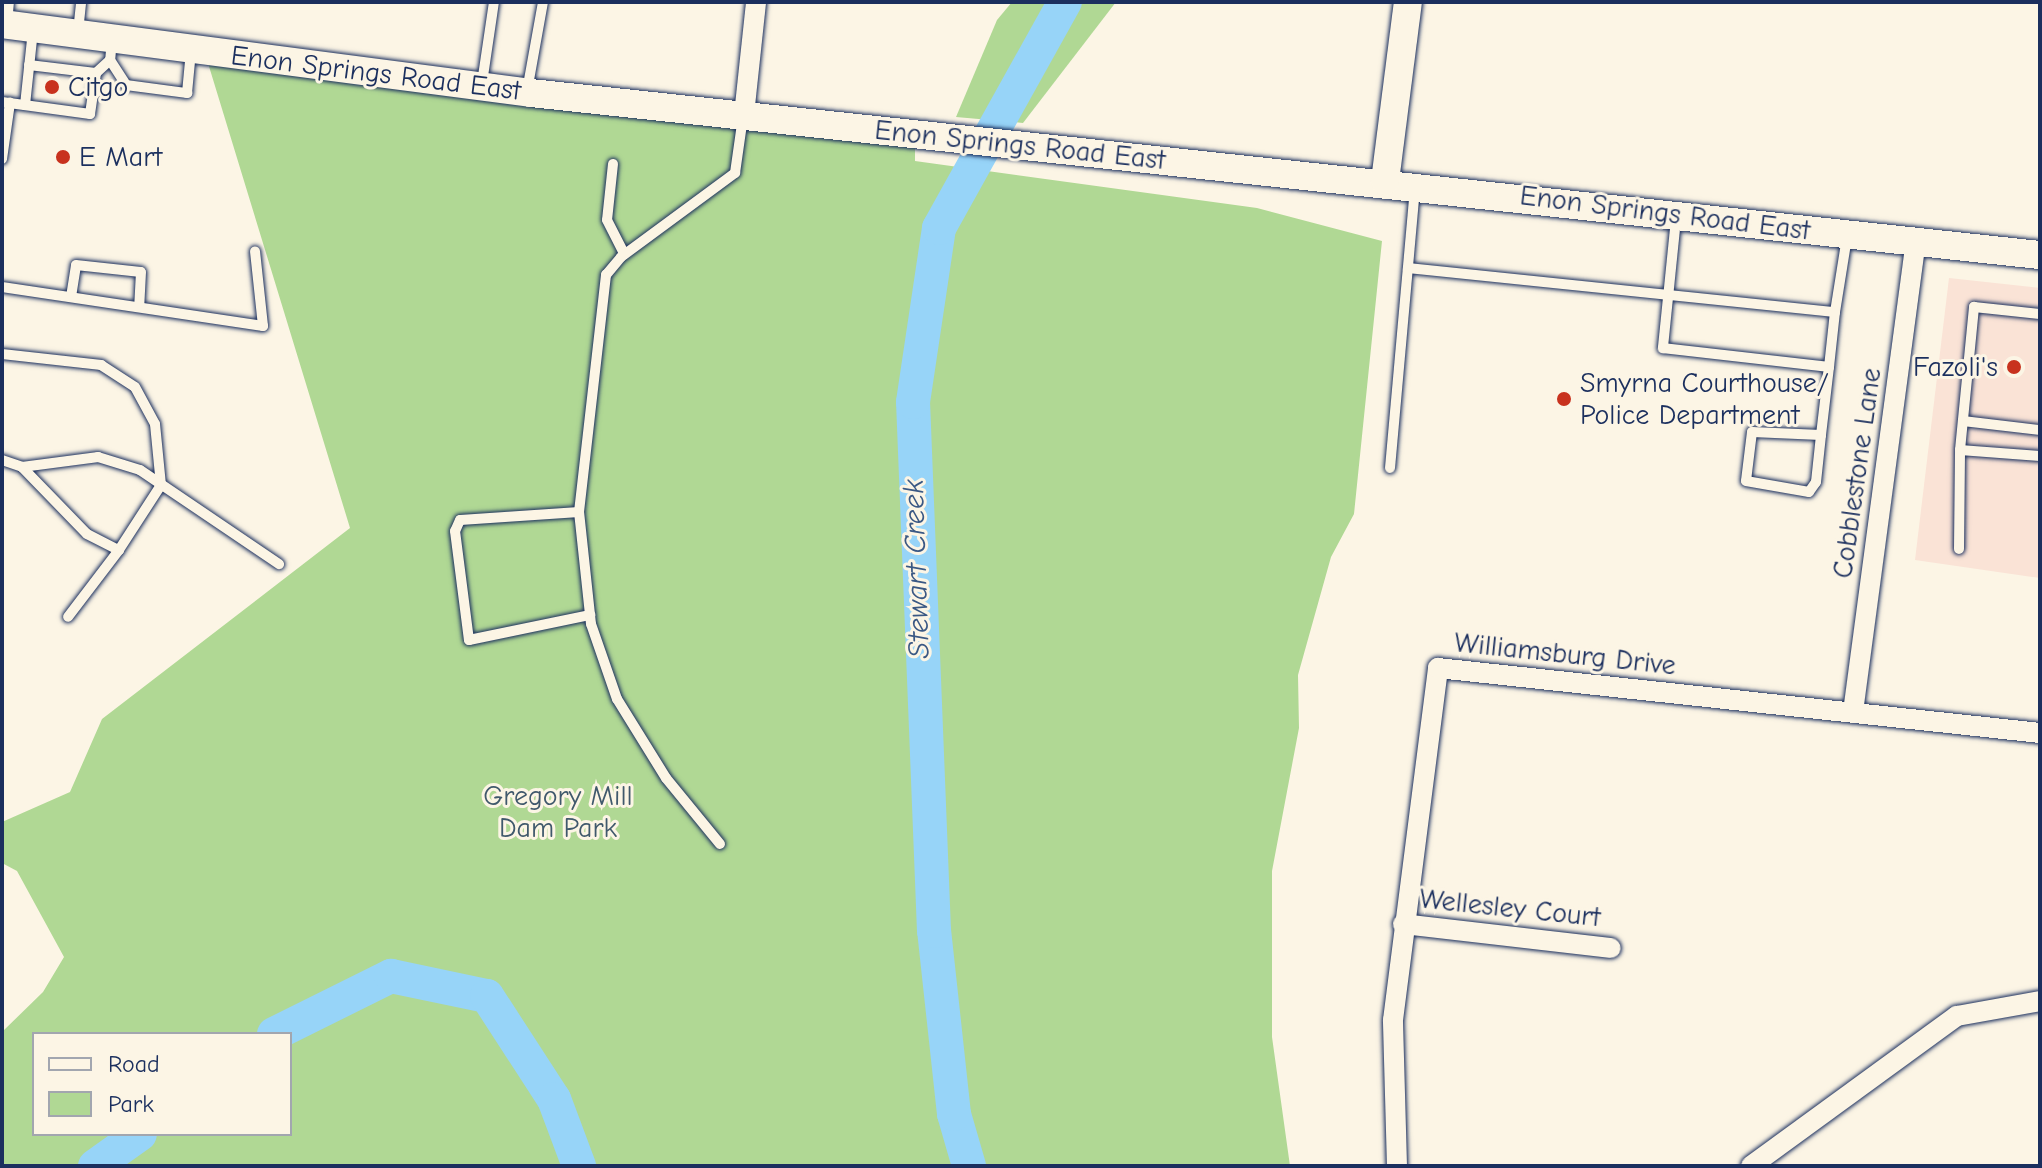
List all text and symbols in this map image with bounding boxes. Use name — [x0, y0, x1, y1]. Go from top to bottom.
street label: Enon Springs Road East — [229, 39, 523, 107]
place label: Citgo — [68, 70, 128, 104]
marker: Citgo — [43, 78, 61, 96]
street label: Enon Springs Road East — [873, 113, 1167, 177]
place label: E Mart — [79, 140, 162, 174]
marker: E Mart — [54, 148, 72, 166]
street label: Enon Springs Road East — [1518, 179, 1812, 247]
place label: Fazoli's — [1913, 350, 1998, 384]
marker: Fazoli's — [2005, 358, 2023, 376]
place label: Smyrna Courthouse/ Police Department — [1580, 366, 1829, 432]
street label: Cobblestone Lane — [1826, 366, 1888, 580]
marker: Smyrna Courthouse/ Police Department — [1555, 390, 1573, 408]
water label: Stewart Creek — [896, 479, 938, 659]
street label: Williamsburg Drive — [1453, 626, 1677, 682]
park label: Gregory Mill Dam Park — [483, 779, 633, 845]
street label: Wellesley Court — [1418, 882, 1602, 934]
legend — [32, 1032, 292, 1136]
text: Road — [108, 1050, 160, 1078]
text: Park — [108, 1090, 154, 1118]

